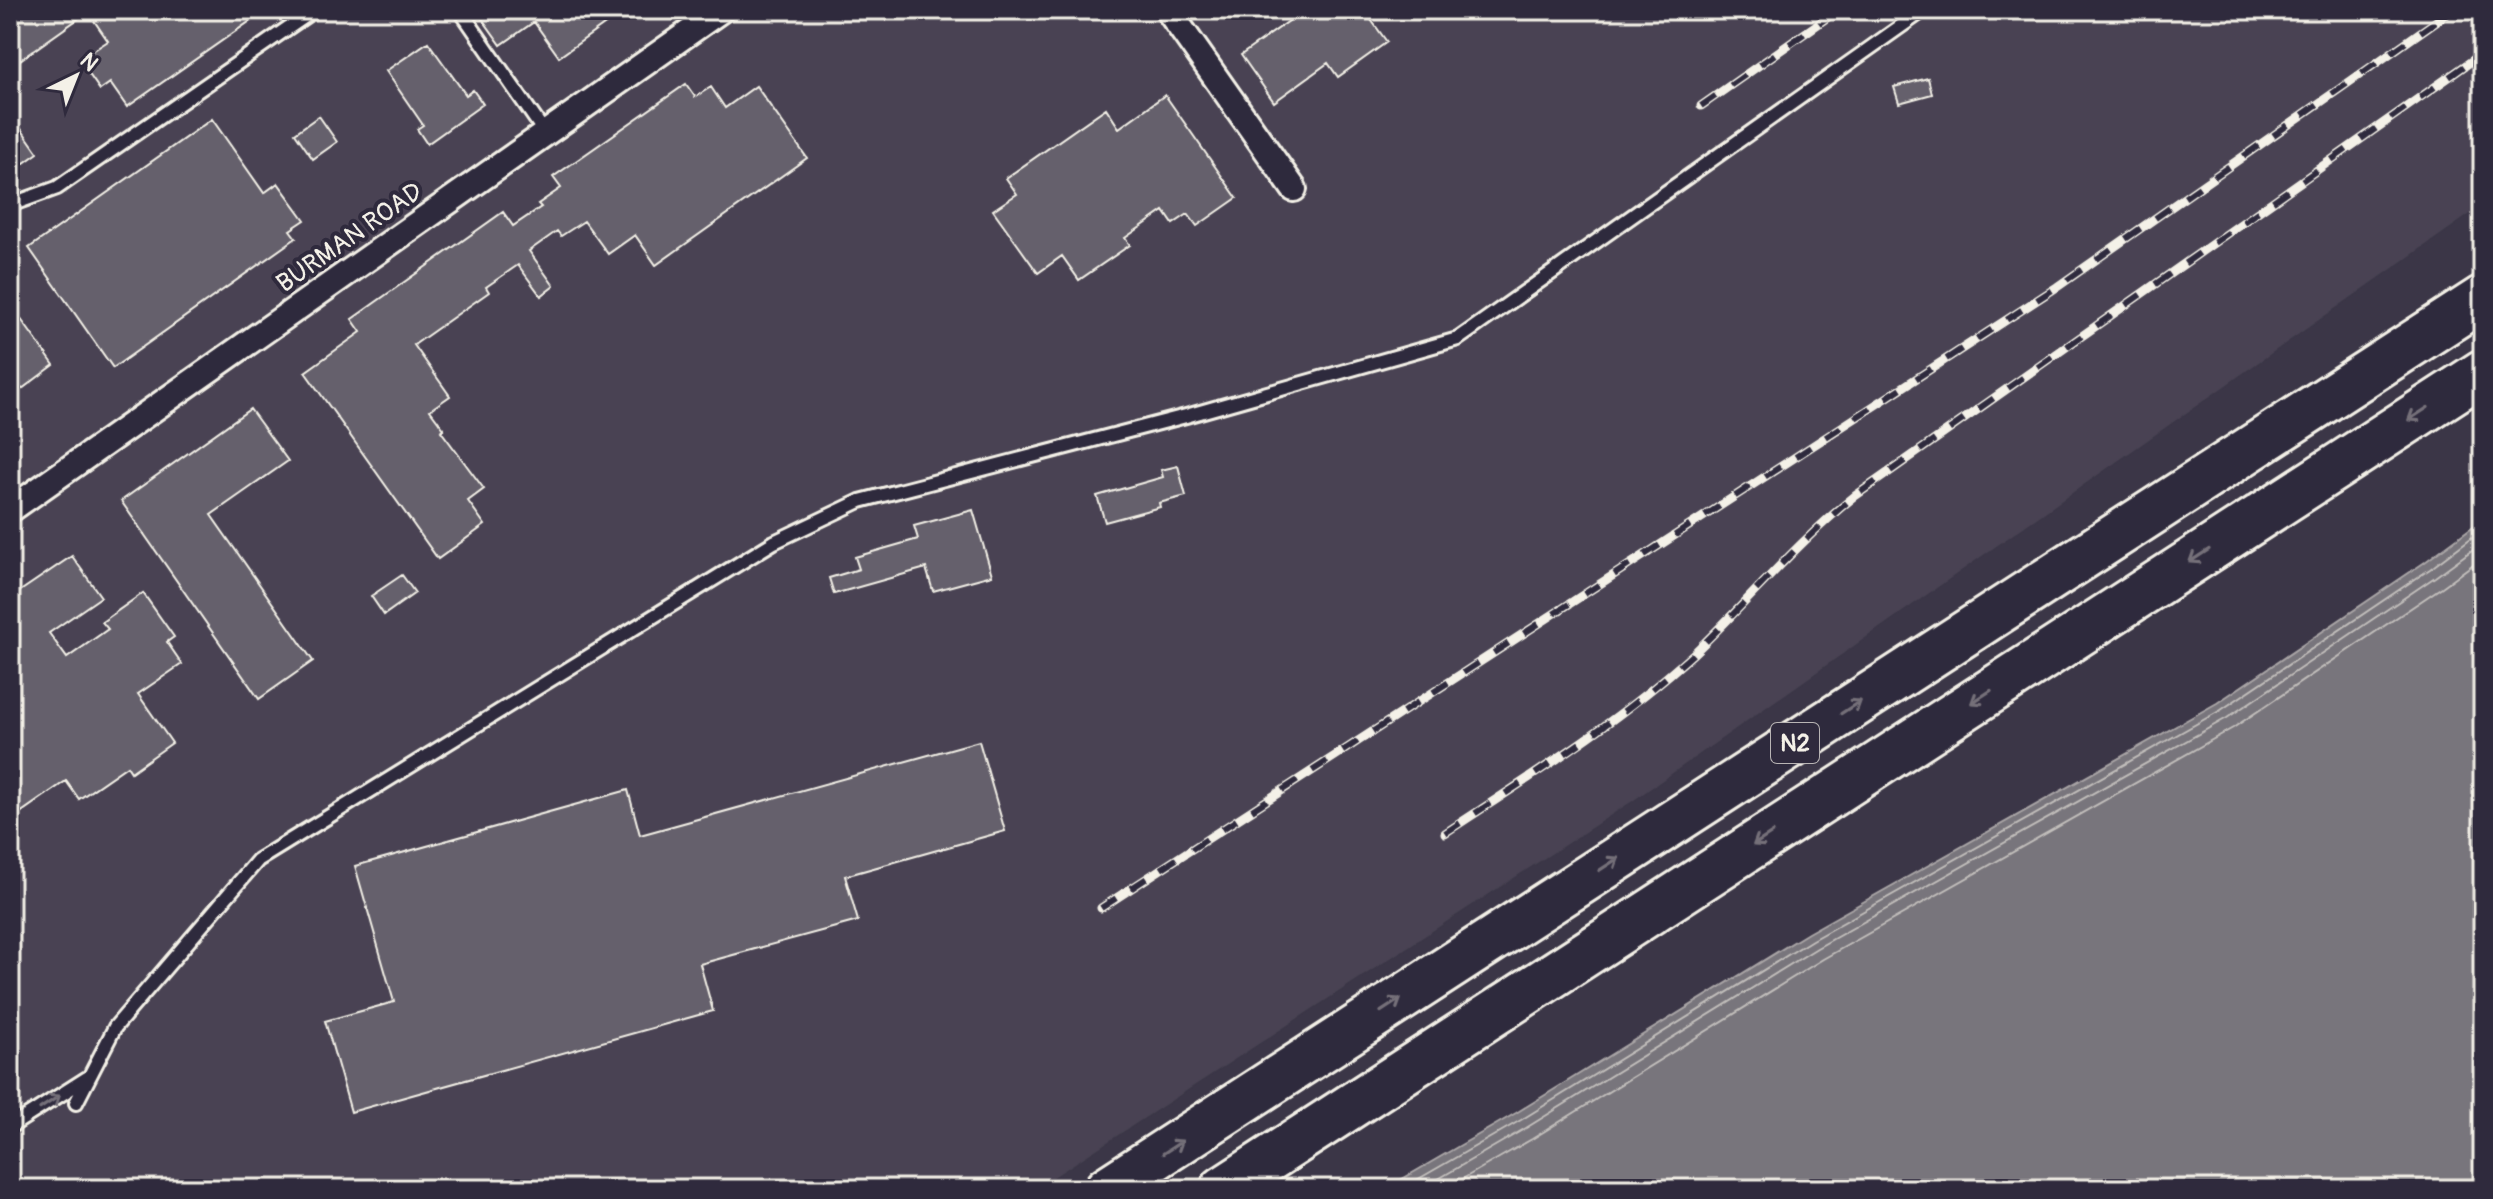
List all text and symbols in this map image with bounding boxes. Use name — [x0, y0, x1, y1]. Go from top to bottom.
north arrow — [36, 36, 116, 116]
text: N — [74, 47, 104, 78]
street label: BURMAN ROAD — [271, 176, 429, 300]
one-way arrow — [2407, 406, 2429, 423]
one-way arrow — [2189, 547, 2211, 564]
one-way arrow — [1971, 689, 1993, 706]
one-way arrow — [1839, 699, 1862, 715]
road number: N2 — [1771, 723, 1819, 763]
one-way arrow — [1752, 831, 1775, 847]
one-way arrow — [1597, 855, 1620, 871]
one-way arrow — [1379, 997, 1402, 1013]
one-way arrow — [38, 1094, 61, 1110]
one-way arrow — [1161, 1138, 1183, 1155]

